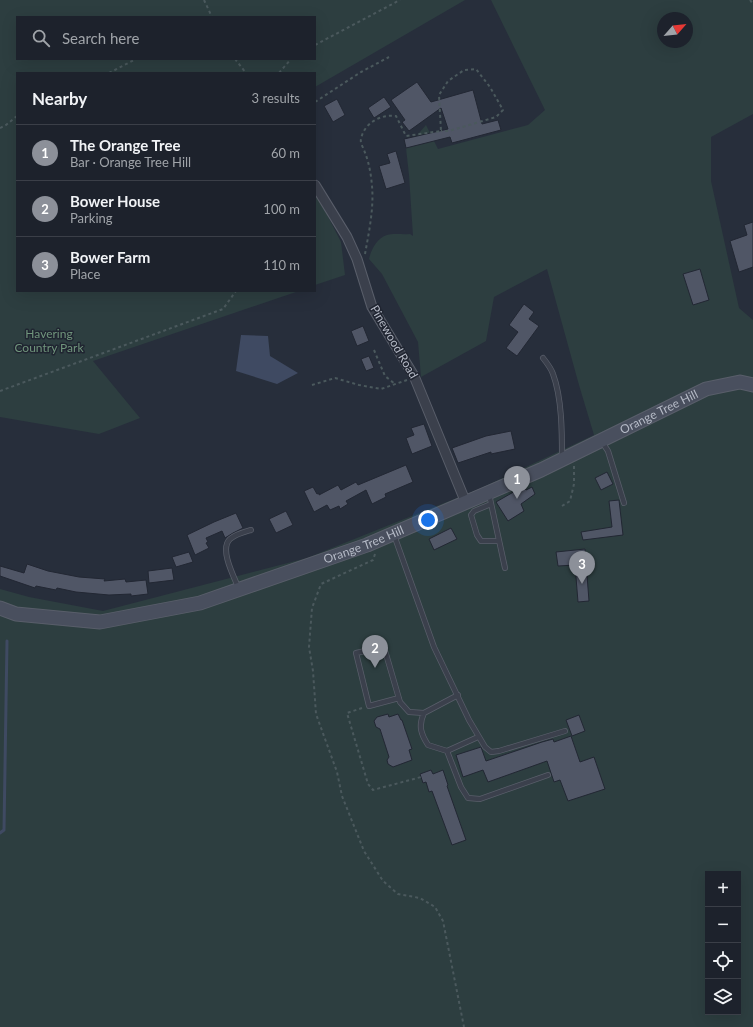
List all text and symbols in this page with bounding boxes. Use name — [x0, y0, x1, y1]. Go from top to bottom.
north arrow — [657, 12, 693, 48]
search box — [16, 16, 316, 60]
icon: search — [30, 27, 52, 49]
text: Search here — [62, 29, 139, 47]
text: Nearby — [32, 88, 87, 109]
text: 3 results — [252, 90, 300, 106]
text: The Orange Tree — [70, 136, 180, 154]
text: 1 — [41, 145, 49, 161]
text: 60 m — [271, 145, 300, 161]
text: Bar · Orange Tree Hill — [70, 154, 191, 170]
text: Bower House — [70, 192, 160, 210]
text: 2 — [41, 201, 49, 217]
text: 100 m — [263, 201, 300, 217]
text: Parking — [70, 210, 113, 226]
text: Bower Farm — [70, 248, 150, 266]
text: 3 — [41, 257, 49, 273]
text: 110 m — [263, 257, 300, 273]
text: Place — [70, 266, 100, 282]
street label: Pinewood Road — [367, 302, 422, 381]
park label: Havering Country Park — [14, 326, 84, 355]
street label: Orange Tree Hill — [617, 386, 700, 437]
pin: 1 — [504, 466, 530, 499]
your location — [418, 510, 438, 530]
street label: Orange Tree Hill — [321, 522, 406, 567]
pin: 3 — [569, 551, 595, 584]
pin: 2 — [362, 635, 388, 668]
map controls — [705, 871, 741, 1015]
button: + — [705, 871, 741, 907]
button: − — [705, 907, 741, 943]
button: locate — [705, 943, 741, 979]
button: layers — [705, 979, 741, 1015]

